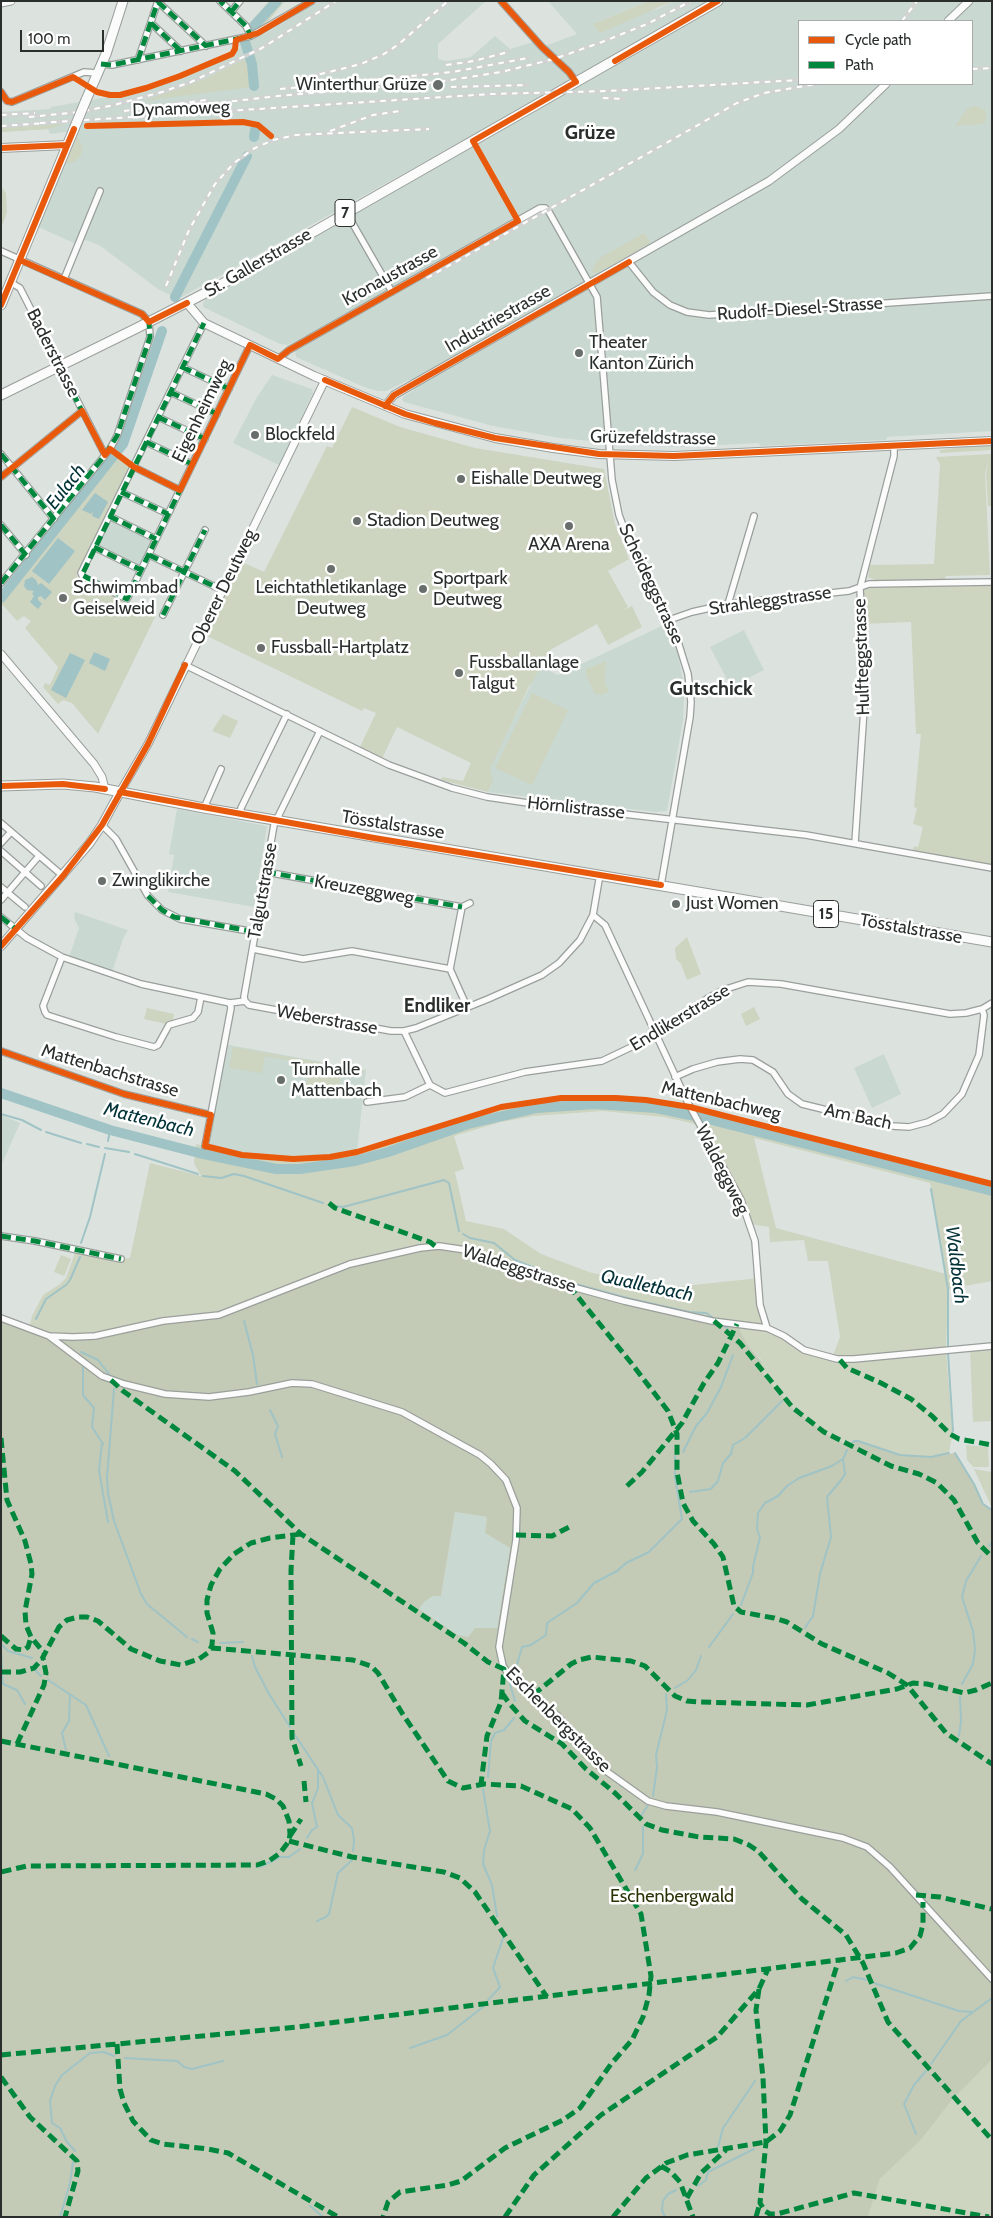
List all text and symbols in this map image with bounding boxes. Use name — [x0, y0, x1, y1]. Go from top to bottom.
scale bar — [22, 20, 106, 52]
legend — [798, 20, 973, 85]
text: 100 m — [28, 30, 70, 48]
text: Cycle path — [845, 31, 911, 49]
text: Path — [845, 56, 874, 74]
place label: Winterthur Grüze — [296, 74, 427, 96]
marker: Winterthur Grüze — [431, 78, 445, 92]
street label: Dynamoweg — [132, 97, 230, 121]
district label: Grüze — [565, 121, 615, 145]
road number: 7 — [335, 200, 355, 227]
street label: St. Gallerstrasse — [201, 224, 315, 302]
street label: Kronaustrasse — [339, 241, 441, 311]
street label: Industriestrasse — [442, 280, 554, 358]
street label: Rudolf-Diesel-Strasse — [716, 292, 884, 326]
street label: Baderstrasse — [22, 305, 84, 401]
place label: Theater Kanton Zürich — [589, 332, 694, 374]
marker: Theater Kanton Zürich — [573, 347, 585, 359]
street label: Eigenheimweg — [168, 356, 236, 466]
place label: Blockfeld — [265, 424, 335, 446]
street label: Grüzefeldstrasse — [590, 426, 716, 450]
marker: Blockfeld — [249, 429, 261, 441]
water label: Eulach — [41, 460, 91, 514]
place label: Eishalle Deutweg — [471, 468, 602, 490]
marker: Eishalle Deutweg — [455, 473, 467, 485]
place label: Stadion Deutweg — [367, 510, 499, 532]
marker: Stadion Deutweg — [351, 515, 363, 527]
marker: AXA Arena — [563, 520, 575, 532]
street label: Scheideggstrasse — [614, 520, 688, 648]
street label: Oberer Deutweg — [187, 526, 261, 648]
place label: AXA Arena — [528, 534, 610, 556]
marker: Leichtathletikanlage Deutweg — [325, 563, 337, 575]
place label: Sportpark Deutweg — [433, 568, 508, 610]
place label: Schwimmbad Geiselweid — [73, 577, 178, 620]
place label: Leichtathletikanlage Deutweg — [255, 577, 407, 620]
street label: Strahleggstrasse — [707, 582, 833, 620]
marker: Sportpark Deutweg — [417, 583, 429, 595]
marker: Schwimmbad Geiselweid — [57, 592, 69, 604]
street label: Hulfteggstrasse — [849, 598, 875, 716]
place label: Fussball-Hartplatz — [271, 637, 409, 659]
marker: Fussball-Hartplatz — [255, 642, 267, 654]
place label: Fussballanlage Talgut — [469, 652, 579, 694]
marker: Fussballanlage Talgut — [453, 667, 465, 679]
district label: Gutschick — [669, 677, 753, 701]
street label: Hörnlistrasse — [526, 792, 626, 824]
street label: Tösstalstrasse — [340, 806, 446, 844]
street label: Talgutstrasse — [244, 841, 282, 941]
place label: Zwinglikirche — [112, 870, 210, 892]
street label: Kreuzeggweg — [312, 871, 416, 909]
marker: Zwinglikirche — [96, 875, 108, 887]
place label: Just Women — [686, 893, 779, 915]
marker: Just Women — [670, 898, 682, 910]
road number: 15 — [814, 901, 838, 928]
street label: Tösstalstrasse — [858, 909, 964, 949]
street label: Endlikerstrasse — [626, 980, 734, 1056]
district label: Endliker — [404, 995, 470, 1017]
street label: Weberstrasse — [275, 1000, 379, 1040]
street label: Mattenbachstrasse — [39, 1040, 181, 1102]
place label: Turnhalle Mattenbach — [291, 1059, 382, 1102]
marker: Turnhalle Mattenbach — [275, 1074, 287, 1086]
street label: Mattenbachweg — [659, 1077, 783, 1125]
water label: Mattenbach — [102, 1098, 196, 1142]
street label: Am Bach — [822, 1099, 894, 1135]
street label: Waldeggweg — [690, 1122, 754, 1218]
water label: Waldbach — [940, 1225, 972, 1305]
street label: Waldeggstrasse — [460, 1240, 578, 1298]
water label: Qualletbach — [599, 1265, 695, 1307]
street label: Eschenbergstrasse — [501, 1663, 615, 1777]
park label: Eschenbergwald — [610, 1886, 734, 1908]

